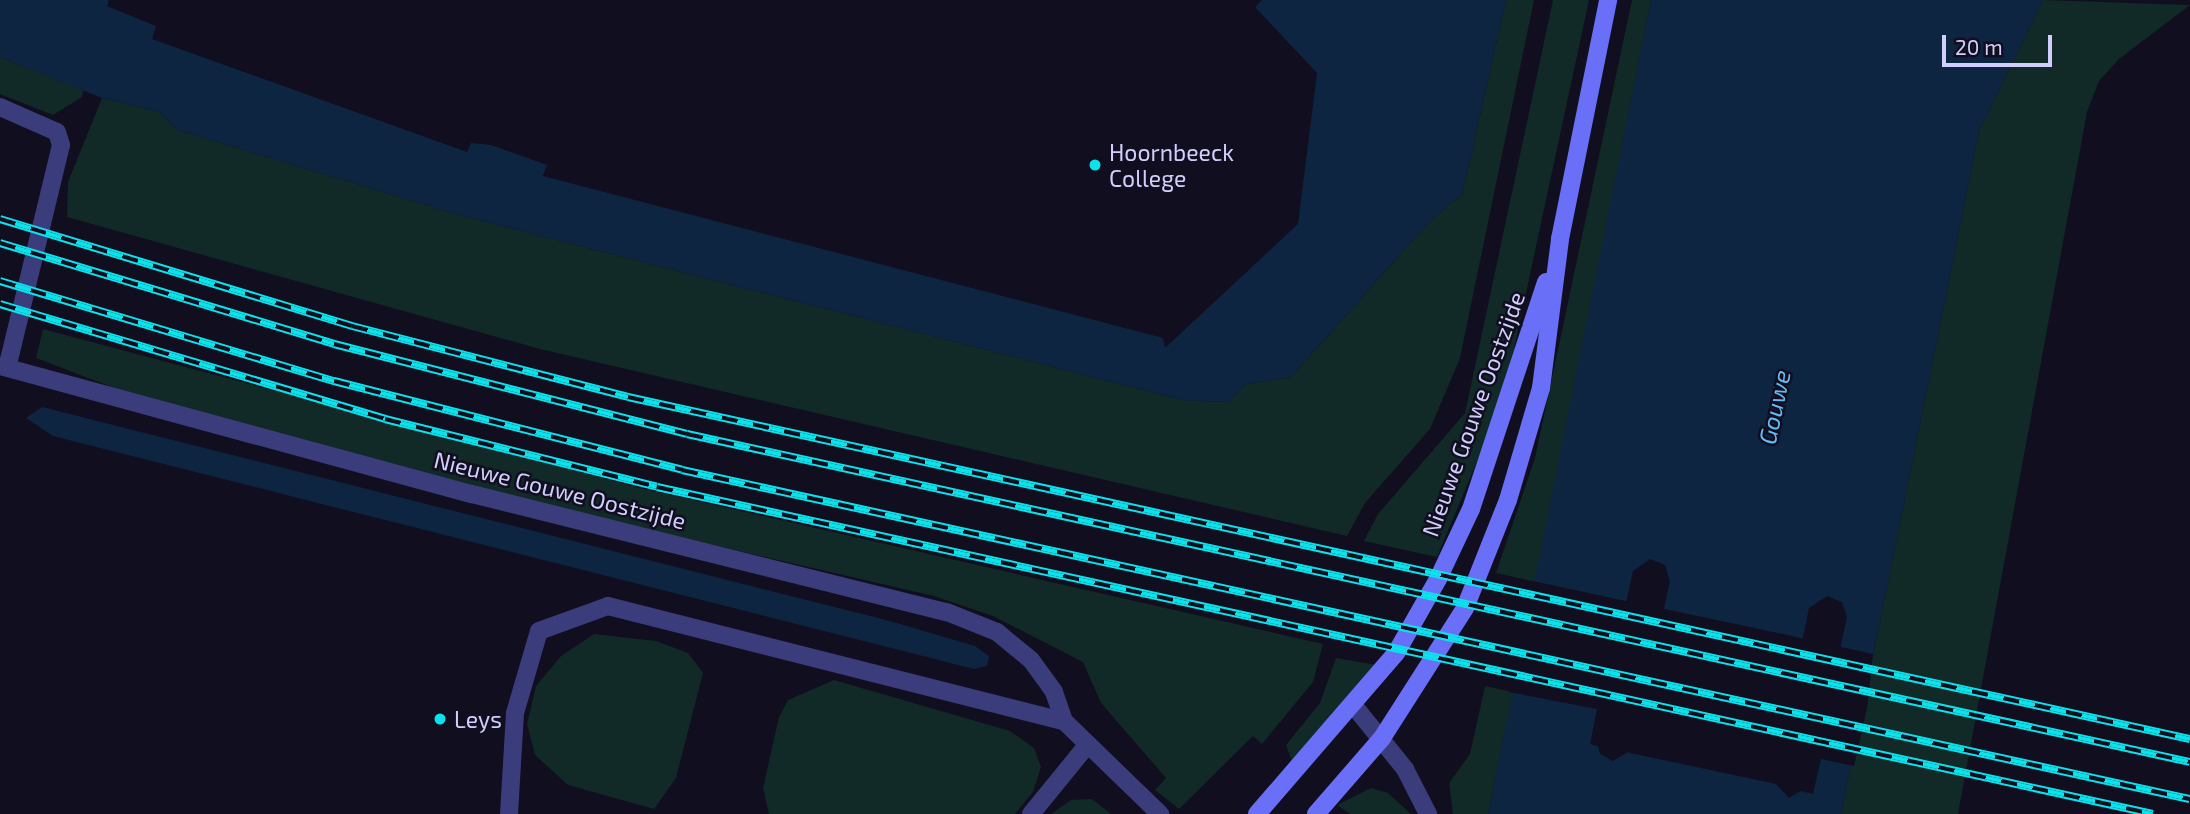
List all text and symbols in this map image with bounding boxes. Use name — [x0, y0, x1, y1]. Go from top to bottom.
scale bar — [1945, 21, 2055, 65]
text: 20 m — [1955, 34, 2003, 59]
place label: Hoornbeeck College — [1109, 138, 1234, 192]
marker: Hoornbeeck College — [1087, 157, 1103, 173]
street label: Nieuwe Gouwe Oostzijde — [1416, 288, 1530, 540]
water label: Gouwe — [1752, 367, 1796, 447]
street label: Nieuwe Gouwe Oostzijde — [431, 445, 689, 535]
place label: Leys — [454, 705, 502, 733]
marker: Leys — [432, 711, 448, 727]

